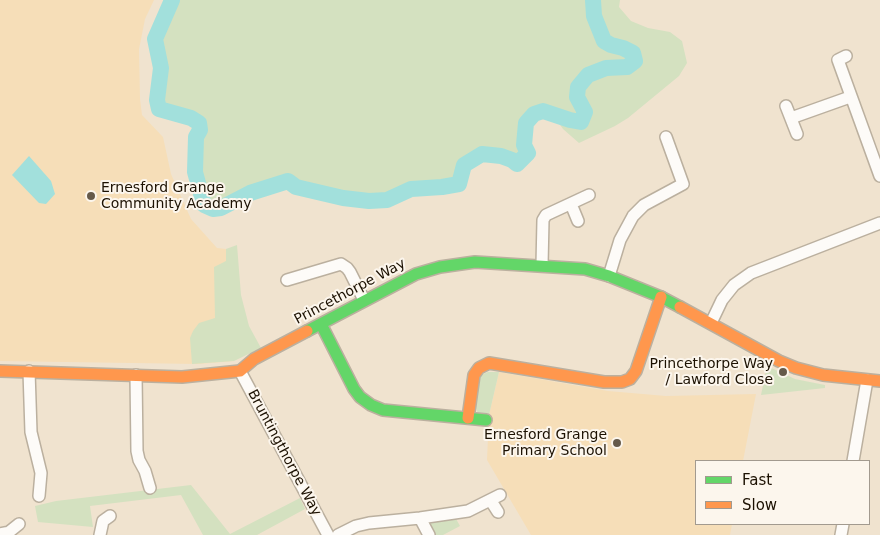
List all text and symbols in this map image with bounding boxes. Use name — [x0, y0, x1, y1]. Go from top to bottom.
place label: Ernesford Grange Community Academy — [101, 180, 252, 212]
marker: Ernesford Grange Community Academy — [85, 190, 97, 202]
street label: Princethorpe Way — [292, 256, 408, 328]
place label: Princethorpe Way / Lawford Close — [650, 356, 773, 388]
marker: Princethorpe Way / Lawford Close — [777, 366, 789, 378]
street label: Bruntingthorpe Way — [244, 387, 324, 519]
place label: Ernesford Grange Primary School — [484, 427, 607, 460]
marker: Ernesford Grange Primary School — [611, 437, 623, 449]
legend — [695, 460, 870, 525]
text: Fast — [742, 471, 772, 489]
text: Slow — [742, 496, 777, 514]

